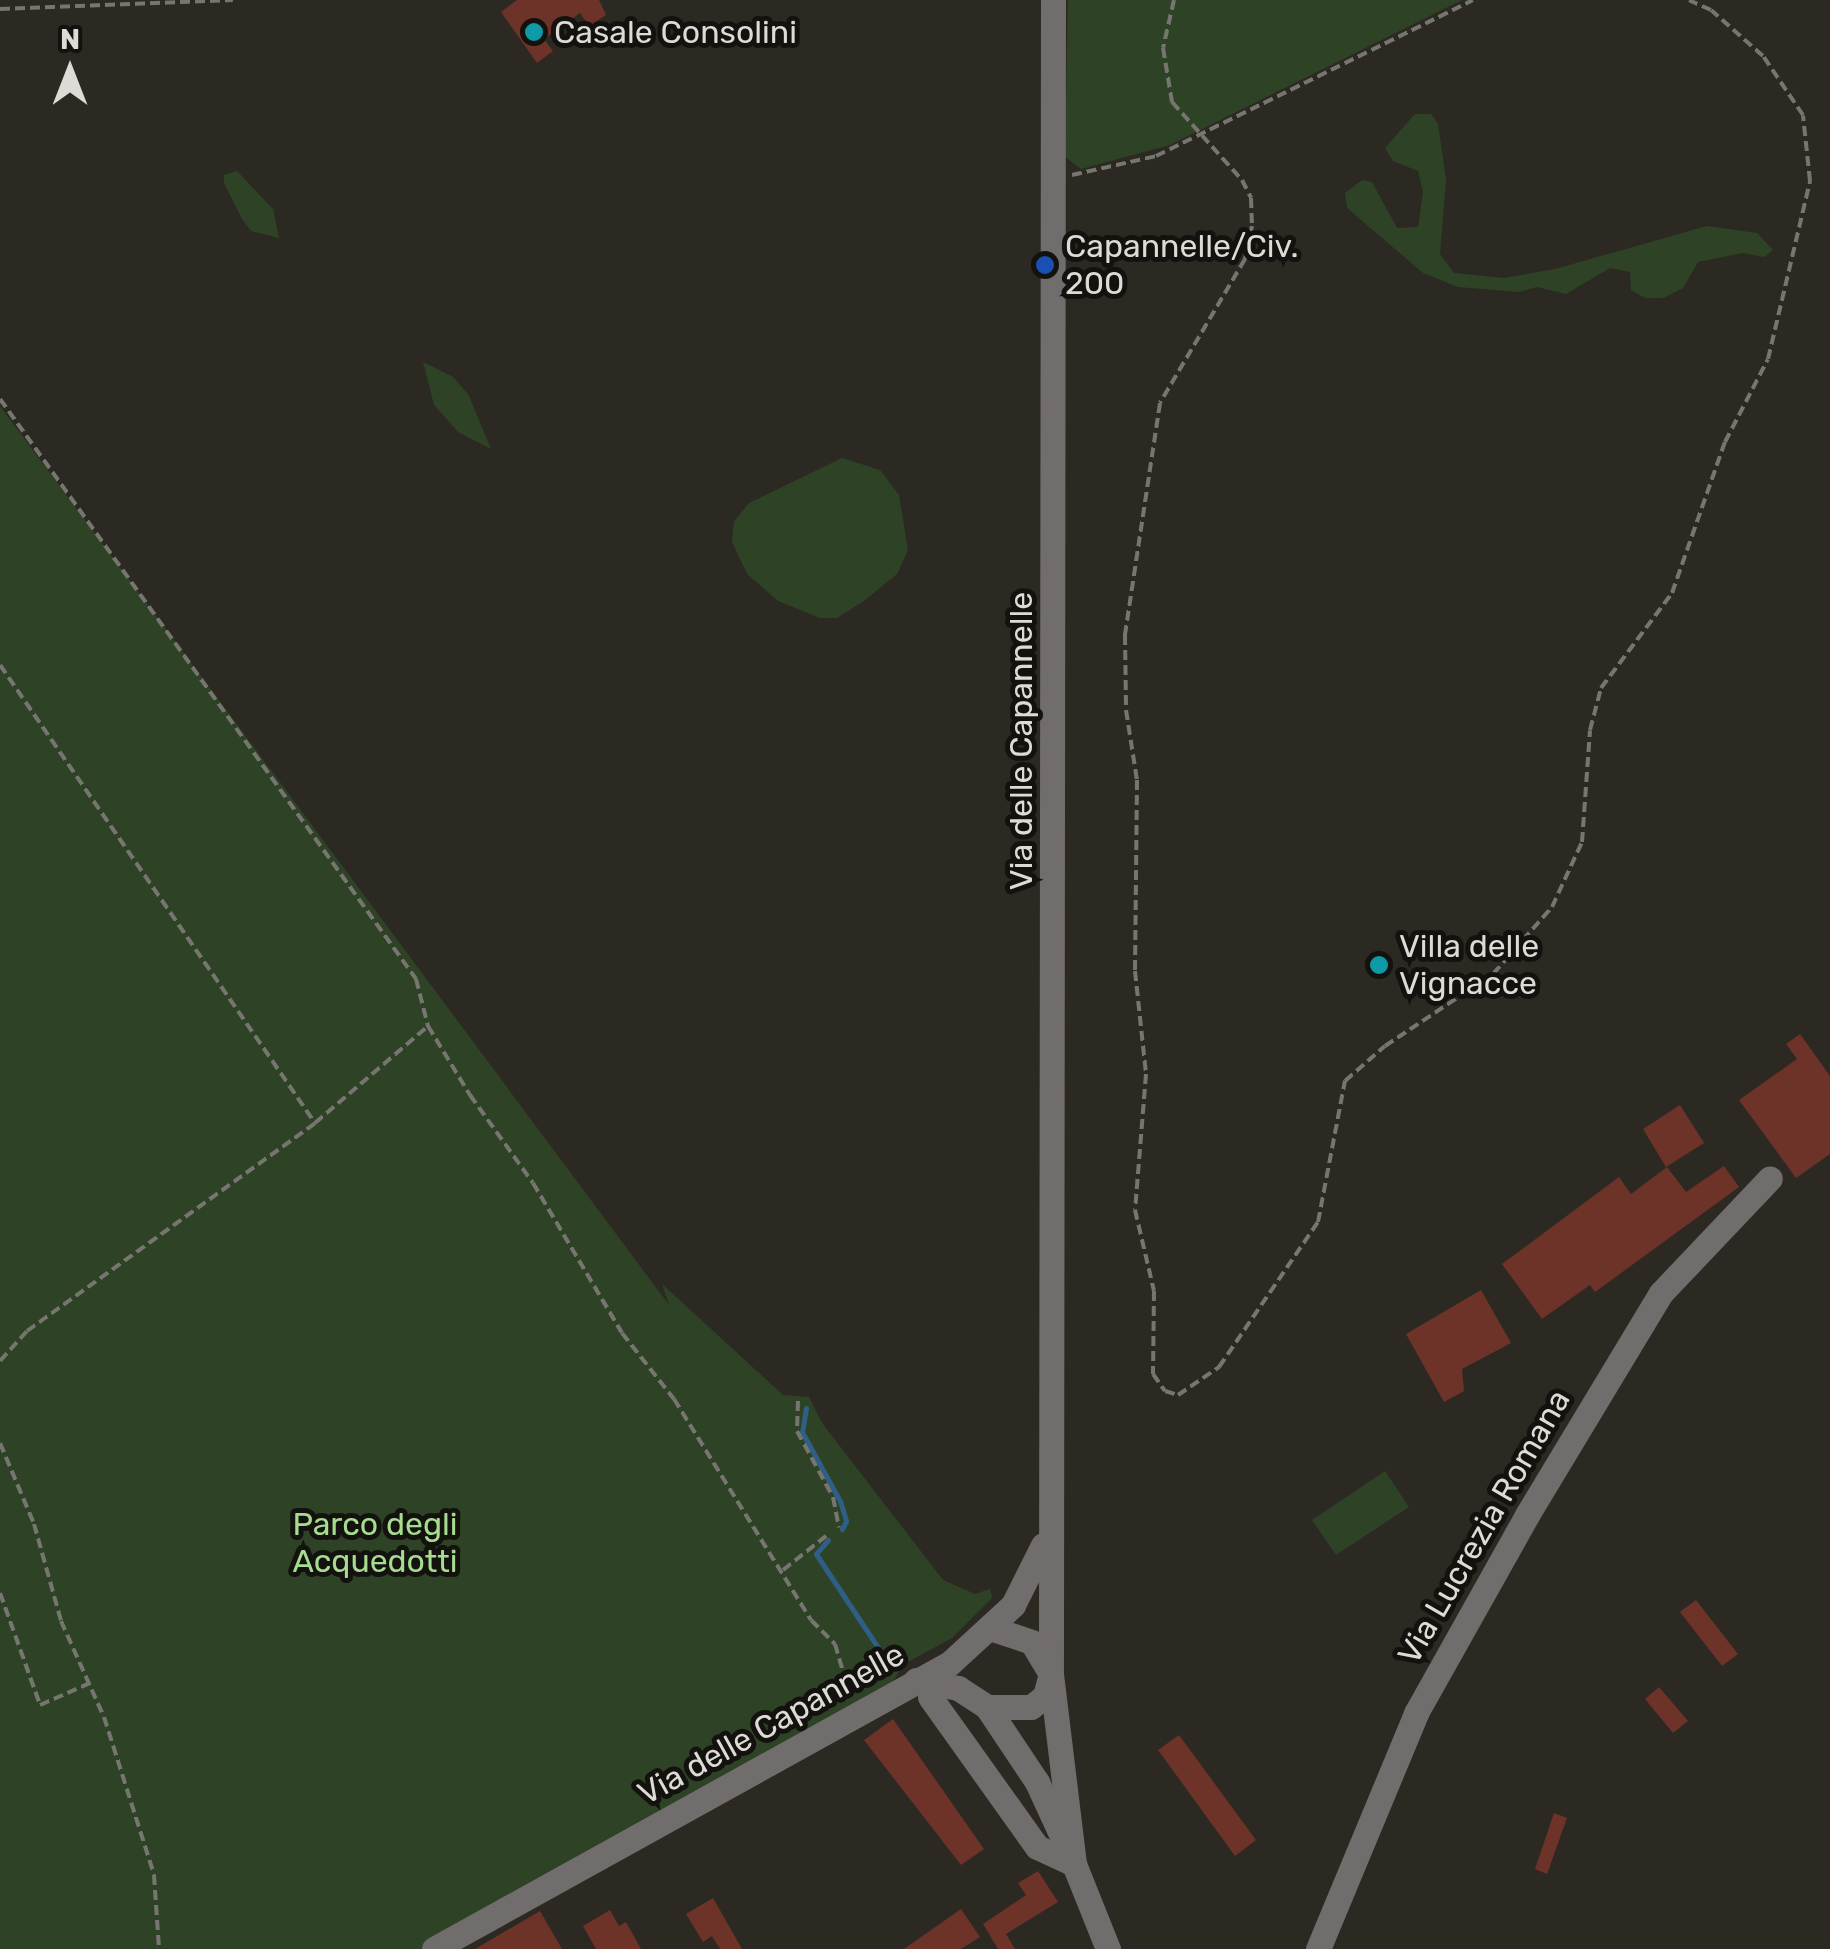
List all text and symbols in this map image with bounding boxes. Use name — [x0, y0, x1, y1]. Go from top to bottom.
place label: Casale Consolini — [554, 13, 797, 51]
north arrow — [20, 20, 120, 120]
marker: Casale Consolini — [523, 21, 545, 43]
text: N — [60, 23, 80, 56]
place label: Capannelle/Civ. 200 — [1065, 228, 1299, 303]
marker: Capannelle/Civ. 200 — [1034, 254, 1056, 276]
street label: Via delle Capannelle — [1002, 592, 1040, 890]
place label: Villa delle Vignacce — [1399, 928, 1539, 1003]
marker: Villa delle Vignacce — [1368, 954, 1390, 976]
street label: Via Lucrezia Romana — [1390, 1383, 1578, 1671]
park label: Parco degli Acquedotti — [292, 1506, 458, 1581]
street label: Via delle Capannelle — [631, 1635, 911, 1813]

